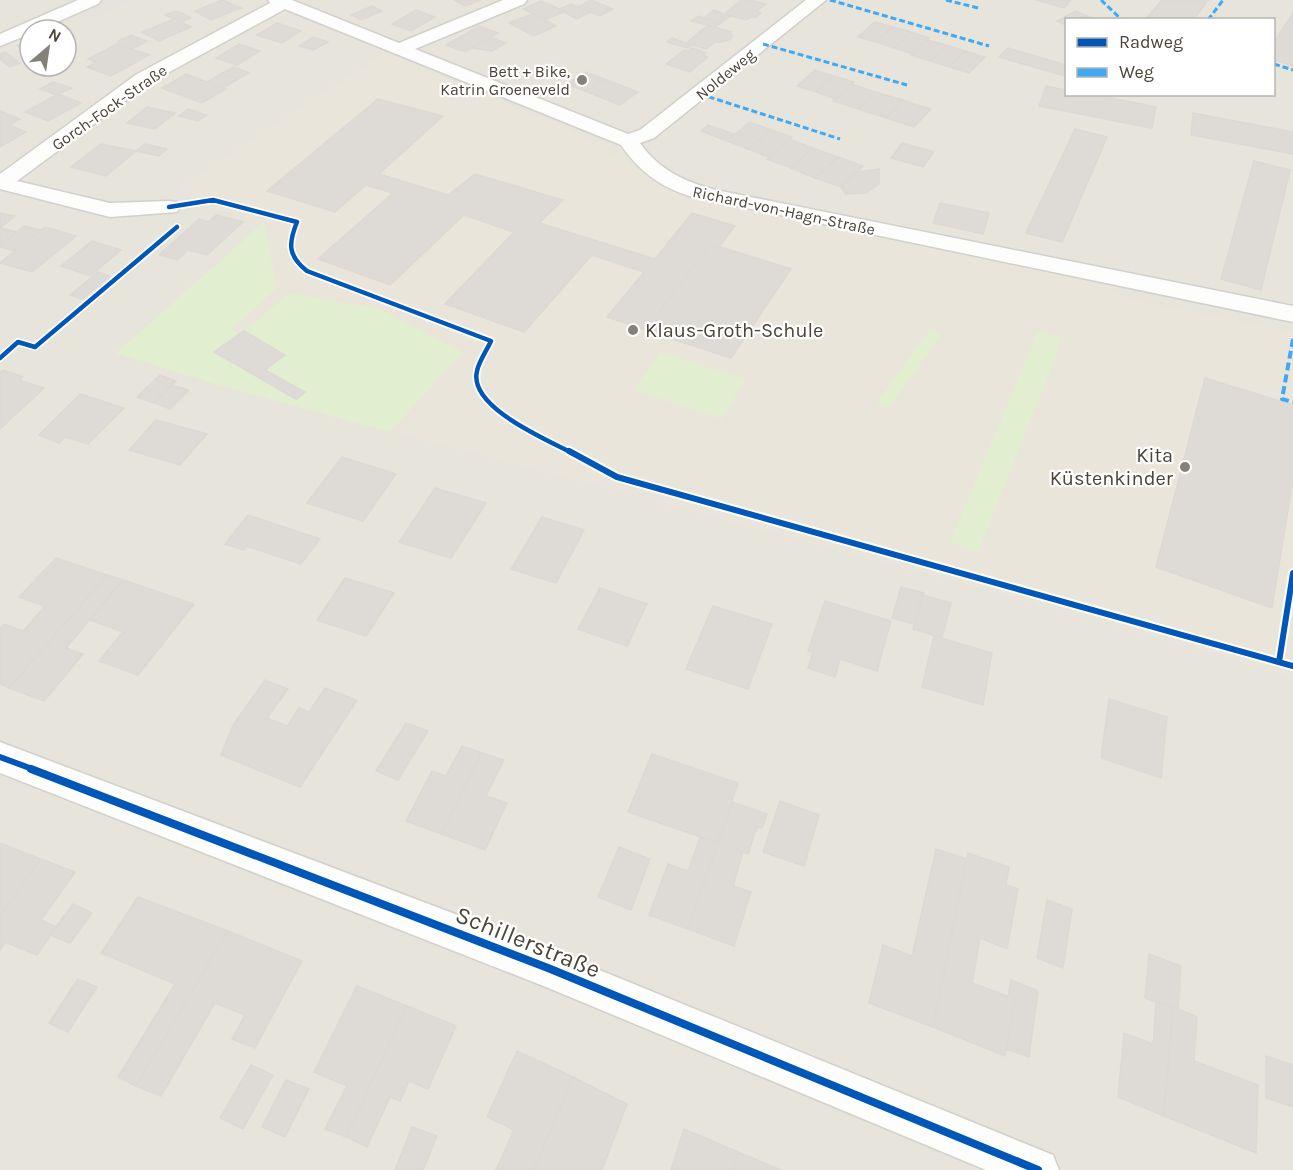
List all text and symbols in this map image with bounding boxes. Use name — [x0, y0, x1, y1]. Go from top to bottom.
north arrow — [18, 18, 78, 78]
legend — [1065, 18, 1275, 96]
text: N — [45, 24, 65, 46]
text: Radweg — [1119, 31, 1183, 53]
street label: Noldeweg — [692, 45, 759, 104]
street label: Gorch-Fock-Straße — [48, 61, 171, 154]
text: Weg — [1119, 61, 1154, 83]
place label: Bett + Bike, Katrin Groeneveld — [440, 62, 570, 99]
marker: Bett + Bike, Katrin Groeneveld — [575, 73, 589, 87]
street label: Richard-von-Hagn-Straße — [691, 182, 877, 239]
place label: Klaus-Groth-Schule — [645, 319, 823, 342]
marker: Klaus-Groth-Schule — [626, 323, 640, 337]
place label: Kita Küstenkinder — [1050, 444, 1174, 490]
marker: Kita Küstenkinder — [1178, 460, 1192, 474]
street label: Schillerstraße — [452, 900, 604, 984]

